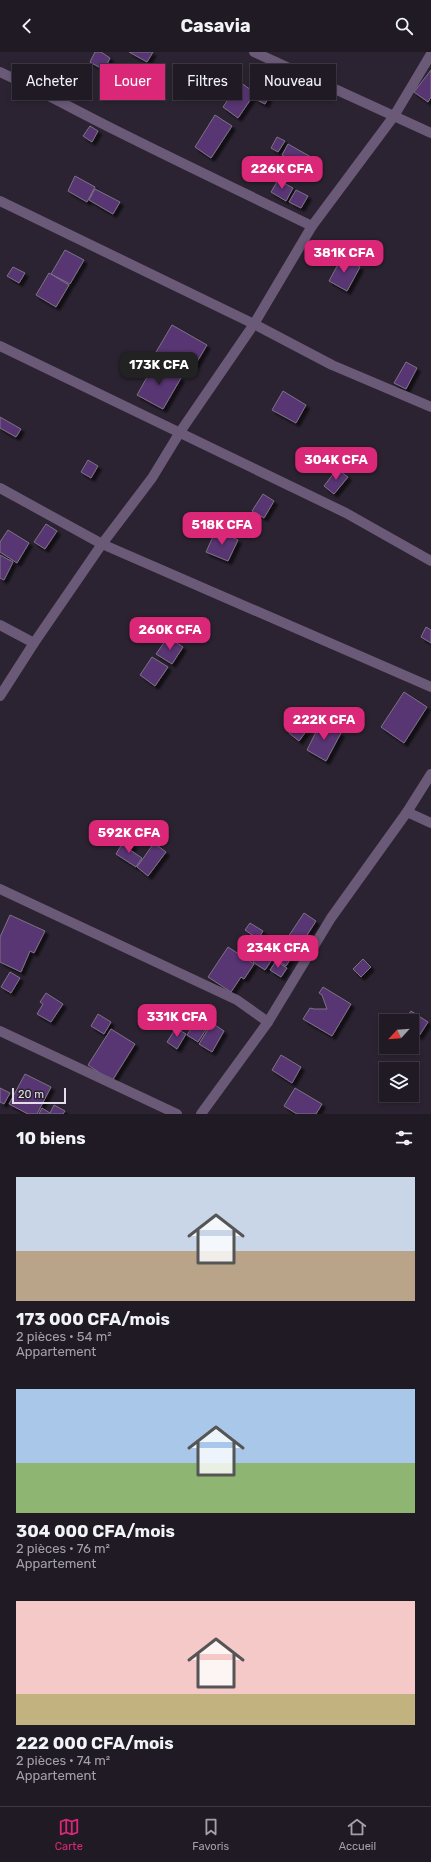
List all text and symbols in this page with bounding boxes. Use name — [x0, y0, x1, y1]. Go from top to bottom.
icon: back — [16, 15, 38, 37]
text: Casavia — [180, 15, 251, 37]
icon: search — [393, 15, 415, 37]
chip: Acheter — [12, 64, 92, 100]
chip: Louer — [100, 64, 165, 100]
chip: Filtres — [173, 64, 242, 100]
chip: Nouveau — [250, 64, 336, 100]
pin: 226K CFA — [241, 156, 323, 190]
text: 226K CFA — [251, 161, 313, 176]
pin: 381K CFA — [303, 240, 385, 274]
text: 381K CFA — [313, 245, 375, 260]
pin: 173K CFA — [118, 352, 200, 386]
text: 173K CFA — [129, 357, 189, 372]
pin: 304K CFA — [295, 447, 377, 481]
text: 304K CFA — [304, 452, 368, 467]
pin: 518K CFA — [181, 512, 263, 546]
text: 518K CFA — [192, 517, 252, 532]
pin: 260K CFA — [129, 617, 211, 651]
text: 260K CFA — [138, 622, 202, 637]
pin: 222K CFA — [283, 707, 365, 741]
text: 222K CFA — [293, 712, 355, 727]
pin: 592K CFA — [88, 820, 170, 854]
text: 592K CFA — [98, 825, 160, 840]
pin: 234K CFA — [237, 935, 319, 969]
text: 234K CFA — [246, 940, 310, 955]
pin: 331K CFA — [136, 1004, 218, 1038]
text: 331K CFA — [147, 1009, 207, 1024]
north arrow — [379, 1014, 419, 1054]
map controls — [379, 1014, 419, 1102]
button: layers — [379, 1062, 419, 1102]
scale bar — [12, 1086, 66, 1105]
text: 20 m — [18, 1088, 44, 1101]
icon: filters — [393, 1127, 415, 1149]
text: 10 biens — [16, 1128, 86, 1148]
icon: home — [180, 1203, 252, 1275]
text: 173 000 CFA/mois — [16, 1309, 170, 1329]
text: 2 pièces · 54 m² — [16, 1329, 112, 1344]
text: Appartement — [16, 1344, 96, 1359]
icon: home — [180, 1415, 252, 1487]
text: 304 000 CFA/mois — [16, 1521, 175, 1541]
text: 2 pièces · 76 m² — [16, 1541, 110, 1556]
text: Appartement — [16, 1556, 96, 1571]
icon: home — [180, 1627, 252, 1699]
text: 222 000 CFA/mois — [16, 1733, 174, 1753]
text: 2 pièces · 74 m² — [16, 1753, 110, 1768]
text: Appartement — [16, 1768, 96, 1783]
tab: Carte — [55, 1816, 83, 1853]
tab: Favoris — [192, 1816, 229, 1853]
tab: Accueil — [339, 1816, 376, 1853]

